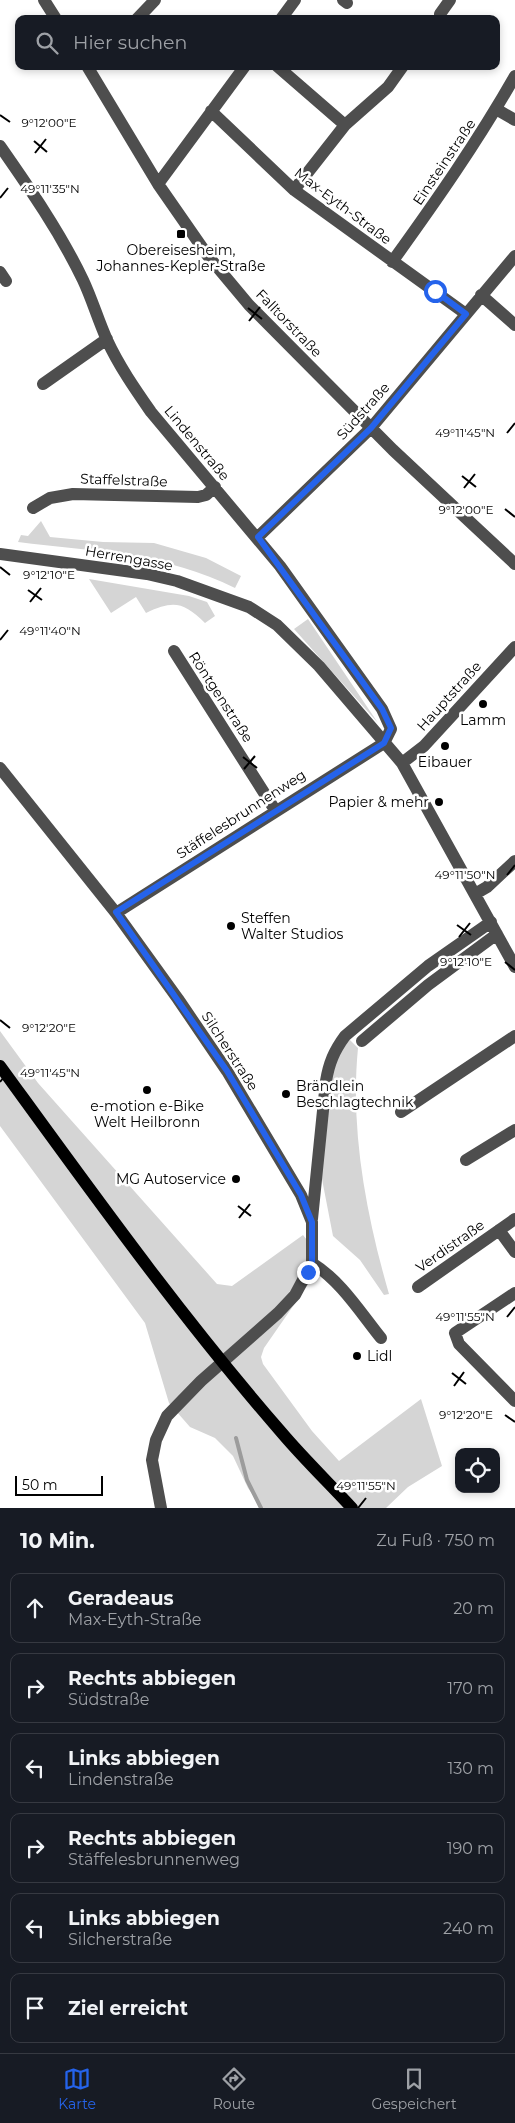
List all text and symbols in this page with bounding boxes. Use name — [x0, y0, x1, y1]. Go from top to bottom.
search box — [15, 15, 500, 70]
icon: search — [33, 29, 61, 57]
text: Hier suchen — [73, 31, 187, 54]
text: 9°12'00"E — [21, 115, 77, 130]
street label: Einsteinstraße — [409, 115, 479, 209]
street label: Max-Eyth-Straße — [291, 164, 395, 248]
text: 49°11'35"N — [20, 181, 80, 196]
marker: Obereisesheim, Johannes-Kepler-Straße — [175, 228, 187, 240]
place label: Obereisesheim, Johannes-Kepler-Straße — [96, 241, 265, 275]
route start — [424, 280, 447, 303]
street label: Falltorstraße — [252, 285, 326, 361]
street label: Südstraße — [333, 379, 393, 443]
street label: Lindenstraße — [160, 402, 234, 484]
text: 49°11'45"N — [435, 425, 495, 440]
street label: Staffelstraße — [80, 469, 168, 491]
text: 9°12'00"E — [438, 502, 494, 517]
street label: Herrengasse — [84, 541, 174, 575]
text: 9°12'10"E — [23, 567, 75, 582]
text: 49°11'40"N — [19, 623, 81, 638]
street label: Röntgenstraße — [185, 648, 257, 746]
street label: Hauptstraße — [413, 657, 485, 735]
marker: Lamm — [477, 698, 489, 710]
place label: Lamm — [460, 711, 506, 729]
marker: Eibauer — [439, 740, 451, 752]
place label: Eibauer — [418, 753, 473, 771]
street label: Stäffelesbrunnenweg — [173, 765, 309, 863]
place label: Papier & mehr — [328, 793, 429, 811]
marker: Papier & mehr — [433, 796, 445, 808]
text: 49°11'50"N — [435, 867, 495, 882]
place label: Steffen Walter Studios — [241, 909, 344, 943]
marker: Steffen Walter Studios — [225, 920, 237, 932]
text: 9°12'10"E — [440, 954, 492, 969]
street label: Silcherstraße — [198, 1008, 262, 1094]
text: 9°12'20"E — [22, 1020, 76, 1035]
text: 49°11'45"N — [20, 1065, 80, 1080]
place label: Brändlein Beschlagtechnik — [296, 1077, 414, 1111]
marker: e-motion e-Bike Welt Heilbronn — [141, 1084, 153, 1096]
marker: Brändlein Beschlagtechnik — [280, 1088, 292, 1100]
place label: e-motion e-Bike Welt Heilbronn — [90, 1097, 204, 1131]
place label: MG Autoservice — [116, 1170, 226, 1188]
marker: MG Autoservice — [230, 1173, 242, 1185]
street label: Verdistraße — [412, 1216, 488, 1276]
route end — [297, 1261, 320, 1284]
text: 49°11'55"N — [435, 1309, 495, 1324]
place label: Lidl — [367, 1347, 392, 1365]
marker: Lidl — [351, 1350, 363, 1362]
text: 9°12'20"E — [439, 1407, 493, 1422]
map controls — [455, 1448, 500, 1493]
button: locate — [455, 1448, 500, 1493]
scale bar — [15, 1473, 102, 1496]
text: 50 m — [22, 1476, 58, 1494]
text: 49°11'55"N — [336, 1478, 396, 1493]
text: 10 Min. — [20, 1528, 95, 1553]
text: Zu Fuß · 750 m — [376, 1531, 495, 1550]
text: Geradeaus — [68, 1587, 174, 1610]
icon: ahead — [21, 1594, 49, 1622]
text: 20 m — [453, 1599, 494, 1618]
text: Max-Eyth-Straße — [68, 1610, 202, 1629]
text: Rechts abbiegen — [68, 1667, 236, 1690]
icon: right — [21, 1674, 49, 1702]
text: 170 m — [447, 1679, 494, 1698]
text: Südstraße — [68, 1690, 149, 1709]
text: Links abbiegen — [68, 1747, 220, 1770]
icon: left — [21, 1754, 49, 1782]
text: 130 m — [447, 1759, 494, 1778]
text: Lindenstraße — [68, 1770, 174, 1789]
text: Rechts abbiegen — [68, 1827, 236, 1850]
icon: right — [21, 1834, 49, 1862]
text: 190 m — [447, 1839, 494, 1858]
text: Stäffelesbrunnenweg — [68, 1850, 240, 1869]
text: Links abbiegen — [68, 1907, 220, 1930]
icon: left — [21, 1914, 49, 1942]
text: 240 m — [443, 1919, 494, 1938]
text: Silcherstraße — [68, 1930, 172, 1949]
icon: arrive — [21, 1994, 49, 2022]
text: Ziel erreicht — [68, 1997, 188, 2020]
tab: Karte — [58, 2065, 96, 2113]
tab: Route — [213, 2065, 255, 2113]
tab: Gespeichert — [372, 2065, 457, 2113]

